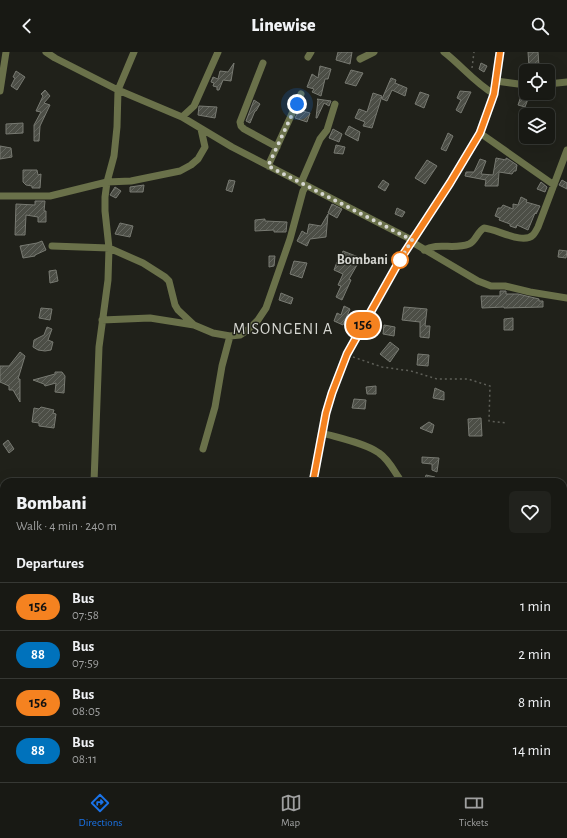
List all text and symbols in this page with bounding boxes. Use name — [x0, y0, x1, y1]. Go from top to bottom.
icon: back — [16, 15, 38, 37]
icon: search — [529, 15, 551, 37]
text: Linewise — [251, 17, 316, 35]
map controls — [519, 64, 555, 144]
button: locate — [519, 64, 555, 100]
your location — [287, 94, 307, 114]
button: layers — [519, 108, 555, 144]
marker: Bombani — [391, 251, 409, 269]
place label: Bombani — [337, 253, 388, 267]
line badge: 156 — [340, 312, 386, 338]
text: 156 — [354, 318, 372, 332]
district label: MISONGENI A — [233, 321, 333, 337]
button: heart — [509, 491, 551, 533]
text: Bombani — [16, 494, 87, 513]
text: Walk · 4 min · 240 m — [16, 520, 117, 533]
text: Departures — [16, 556, 84, 571]
text: Bus — [72, 591, 94, 606]
text: 1 min — [520, 599, 551, 614]
text: 156 — [29, 600, 47, 614]
text: 07:58 — [72, 609, 99, 622]
text: Bus — [72, 639, 94, 654]
text: 2 min — [518, 647, 551, 662]
text: 88 — [31, 648, 45, 662]
text: 07:59 — [72, 657, 99, 670]
text: Bus — [72, 687, 94, 702]
text: 8 min — [518, 695, 551, 710]
text: 156 — [29, 696, 47, 710]
text: 08:05 — [72, 705, 100, 718]
text: Bus — [72, 735, 94, 750]
text: 14 min — [513, 743, 551, 758]
text: 88 — [31, 744, 45, 758]
text: 08:11 — [72, 753, 97, 766]
tab: Directions — [79, 792, 122, 829]
tab: Map — [280, 792, 302, 829]
tab: Tickets — [459, 792, 488, 829]

